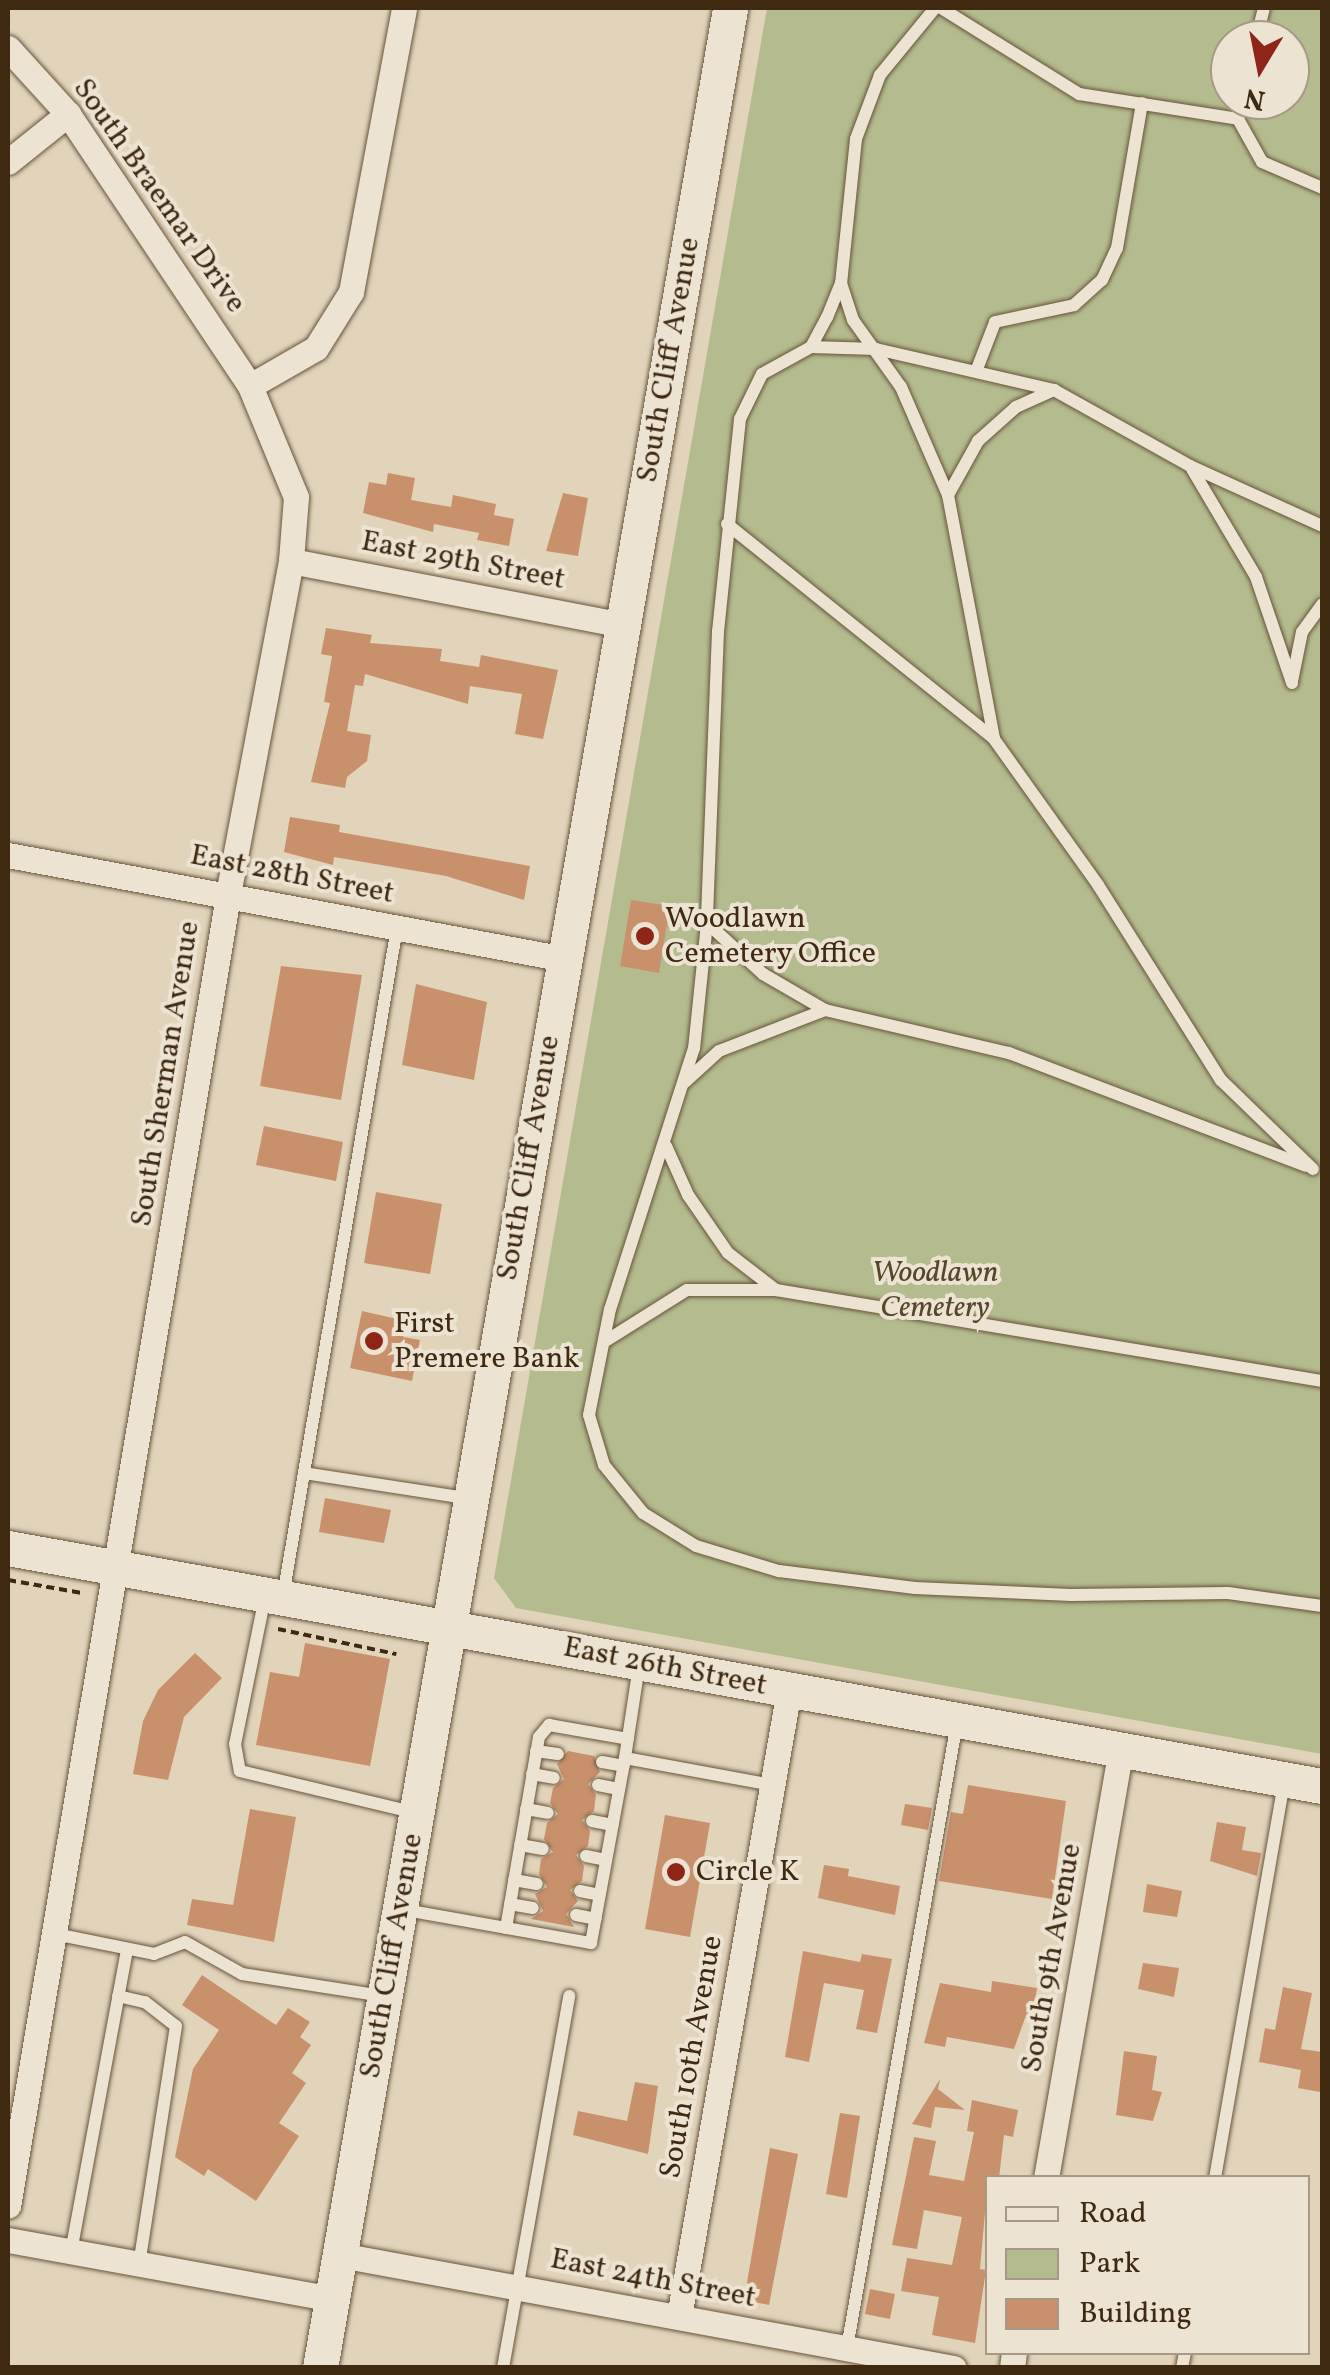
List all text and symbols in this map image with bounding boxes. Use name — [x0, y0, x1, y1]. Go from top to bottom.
north arrow — [1210, 20, 1310, 120]
street label: South Braemar Drive — [65, 72, 253, 320]
text: N — [1242, 77, 1268, 119]
street label: South Cliff Avenue — [630, 236, 708, 484]
street label: East 29th Street — [358, 524, 568, 598]
street label: East 28th Street — [187, 838, 397, 912]
place label: Woodlawn Cemetery Office — [665, 901, 877, 972]
street label: South Sherman Avenue — [124, 919, 208, 1229]
marker: Woodlawn Cemetery Office — [634, 925, 656, 947]
street label: South Cliff Avenue — [490, 1034, 568, 1282]
park label: Woodlawn Cemetery — [872, 1255, 998, 1326]
place label: First Premere Bank — [394, 1306, 580, 1376]
marker: First Premere Bank — [363, 1330, 385, 1352]
street label: East 26th Street — [560, 1630, 770, 1704]
street label: South Cliff Avenue — [353, 1832, 431, 2080]
street label: South 9th Avenue — [1014, 1841, 1090, 2075]
place label: Circle K — [696, 1854, 799, 1890]
marker: Circle K — [665, 1861, 687, 1883]
street label: South 10th Avenue — [653, 1933, 731, 2181]
legend — [985, 2175, 1310, 2355]
text: Road — [1079, 2193, 1147, 2235]
street label: East 24th Street — [547, 2241, 759, 2317]
text: Park — [1079, 2243, 1140, 2285]
text: Building — [1079, 2293, 1192, 2335]

